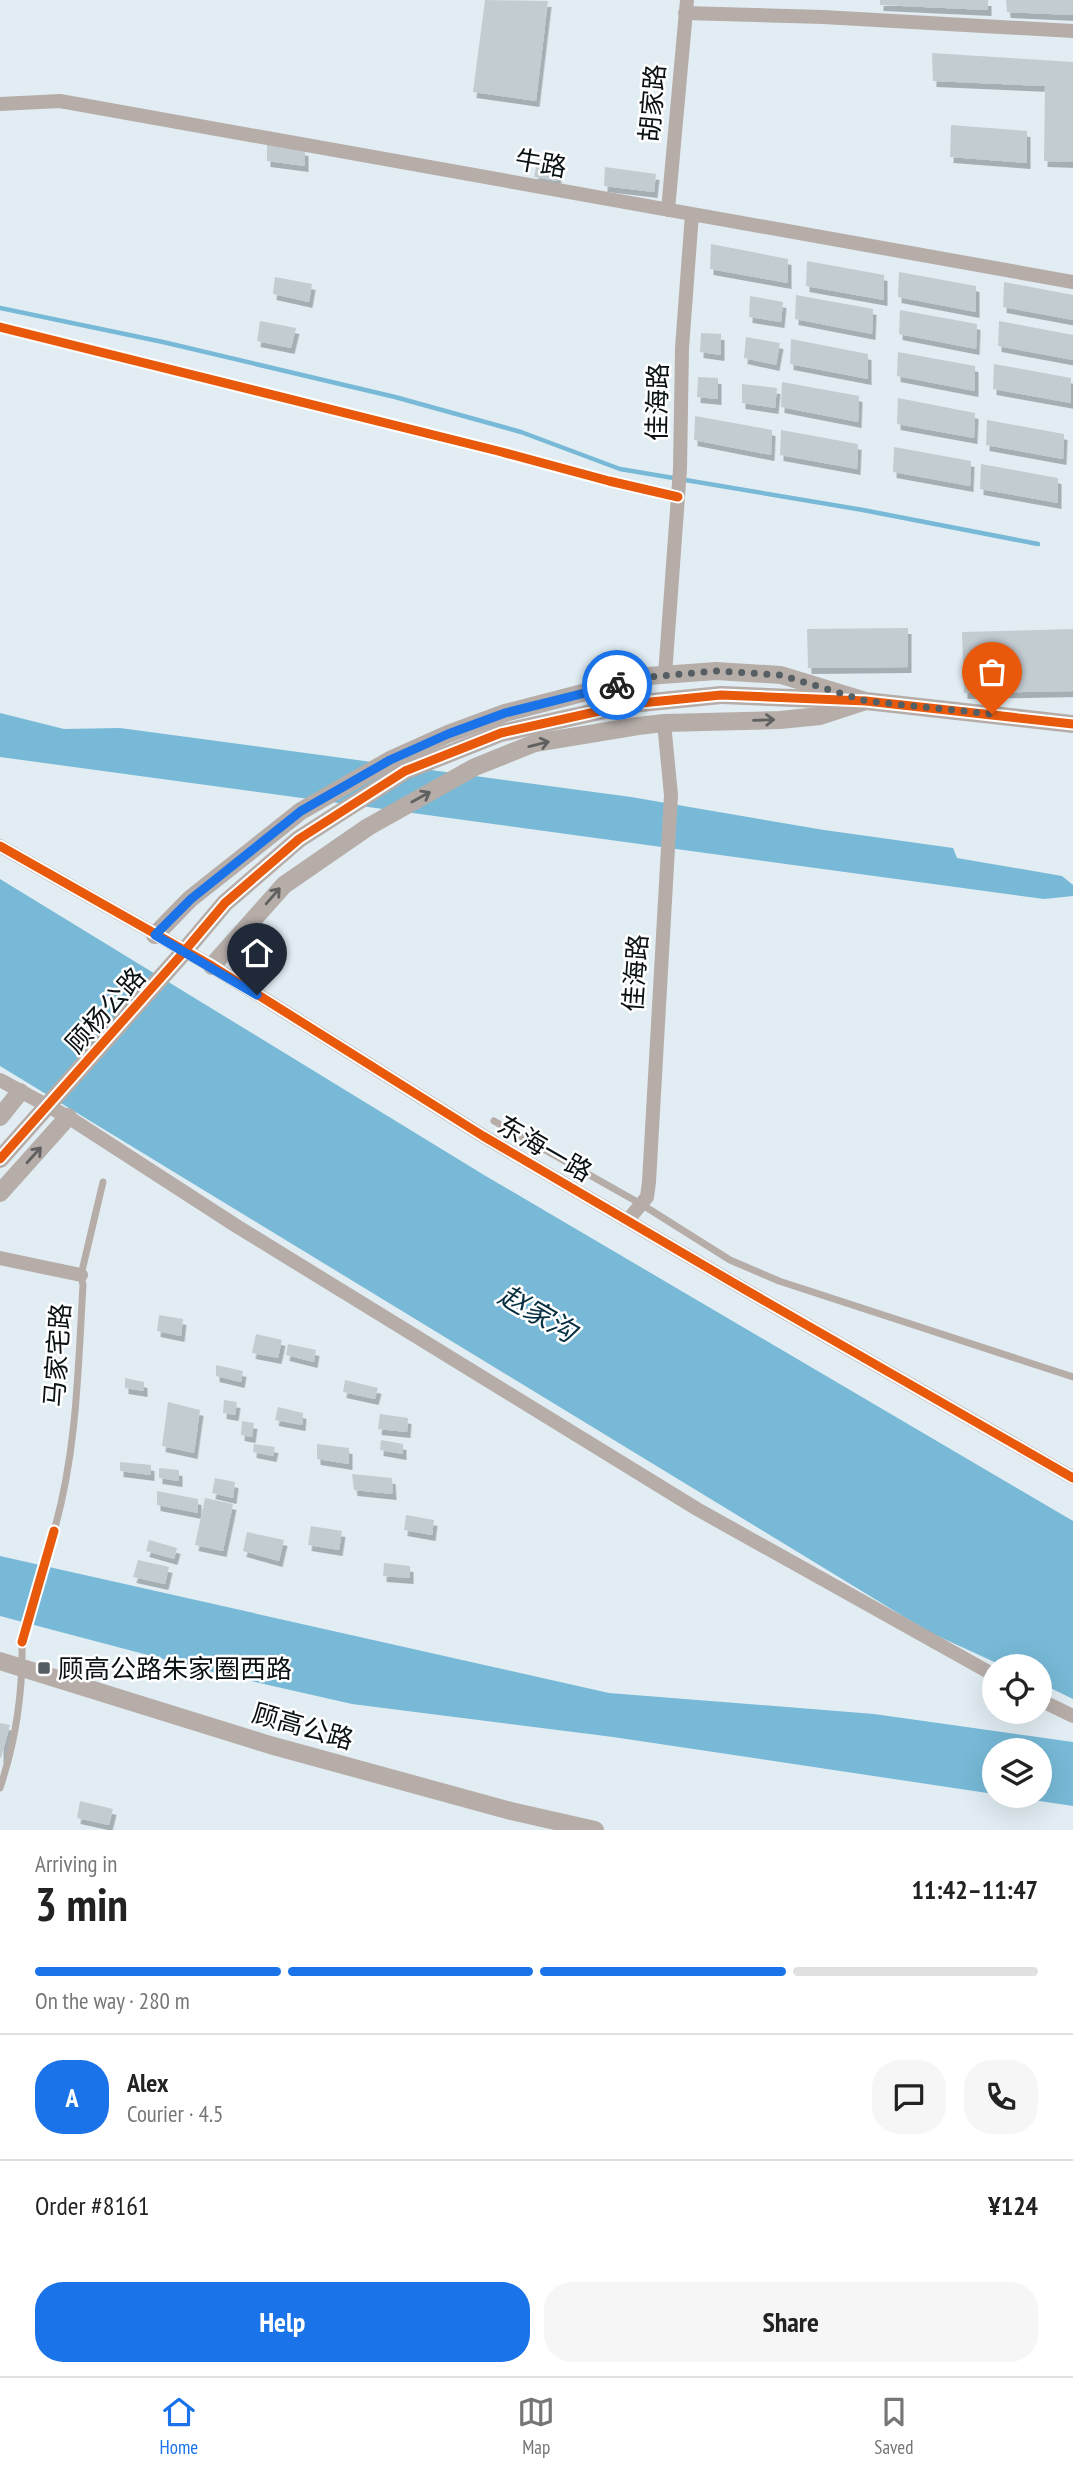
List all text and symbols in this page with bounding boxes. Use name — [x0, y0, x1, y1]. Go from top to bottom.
street label: 胡家路 — [632, 63, 672, 143]
street label: 牛路 — [513, 142, 569, 184]
street label: 佳海路 — [640, 363, 674, 441]
pin — [962, 642, 1022, 714]
courier — [582, 650, 652, 720]
icon: bag — [973, 653, 1011, 691]
icon: bike — [598, 666, 636, 704]
one-way arrow — [753, 713, 776, 727]
one-way arrow — [527, 737, 550, 750]
one-way arrow — [411, 790, 431, 804]
one-way arrow — [265, 888, 281, 906]
pin — [227, 923, 287, 995]
street label: 佳海路 — [616, 933, 654, 1013]
icon: home — [238, 934, 276, 972]
street label: 顾杨公路 — [58, 960, 152, 1060]
street label: 东海一路 — [492, 1108, 598, 1188]
one-way arrow — [26, 1146, 42, 1164]
water label: 赵家沟 — [492, 1276, 586, 1352]
street label: 马家宅路 — [37, 1302, 77, 1408]
place label: 顾高公路朱家圈西路 — [58, 1652, 292, 1685]
map controls — [982, 1654, 1052, 1808]
button: locate — [982, 1654, 1052, 1724]
marker: 顾高公路朱家圈西路 — [36, 1660, 52, 1676]
street label: 顾高公路 — [248, 1696, 358, 1756]
button: layers — [982, 1738, 1052, 1808]
text: Arriving in — [35, 1849, 117, 1878]
text: 11:42–11:47 — [911, 1873, 1038, 1906]
text: 3 min — [35, 1874, 128, 1934]
text: On the way · 280 m — [35, 1986, 190, 2015]
button: chat — [872, 2060, 946, 2134]
button: phone — [964, 2060, 1038, 2134]
text: Alex — [127, 2066, 168, 2099]
text: A — [65, 2081, 79, 2114]
text: Courier · 4.5 — [127, 2099, 223, 2128]
text: Order #8161 — [35, 2189, 150, 2222]
text: ¥124 — [988, 2189, 1038, 2222]
button: Help — [35, 2282, 530, 2362]
button: Share — [544, 2282, 1038, 2362]
tab: Home — [160, 2393, 198, 2459]
tab: Map — [517, 2393, 555, 2459]
tab: Saved — [874, 2393, 913, 2459]

